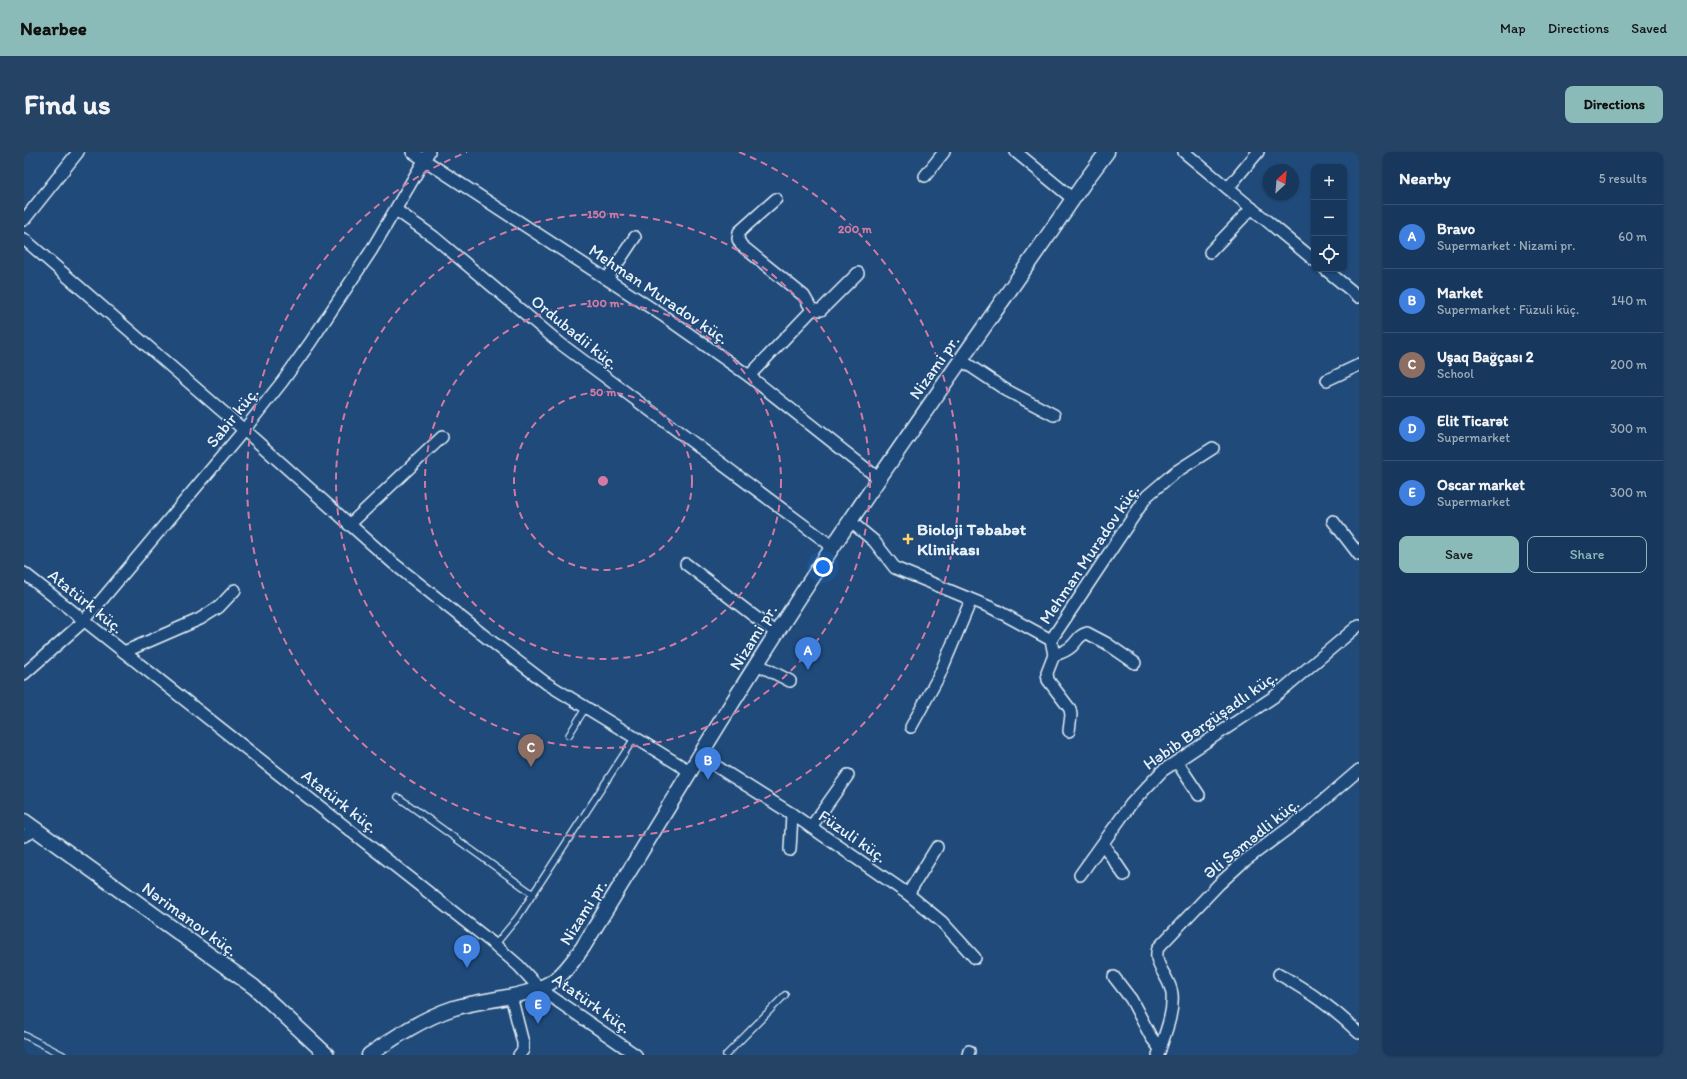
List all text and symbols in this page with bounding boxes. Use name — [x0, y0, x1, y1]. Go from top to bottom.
text: Nearbee — [20, 17, 87, 40]
text: Map — [1500, 20, 1526, 37]
text: Directions — [1548, 20, 1609, 37]
text: Saved — [1631, 20, 1667, 37]
button: Directions — [1565, 86, 1663, 123]
text: Find us — [24, 87, 111, 121]
north arrow — [1263, 164, 1299, 200]
map controls — [1311, 164, 1347, 272]
button: + — [1311, 164, 1347, 200]
text: Nearby — [1399, 168, 1451, 188]
text: 5 results — [1599, 171, 1647, 186]
button: − — [1311, 200, 1347, 236]
text: 150 m — [587, 207, 620, 221]
text: Bravo — [1437, 220, 1475, 238]
text: 200 m — [838, 222, 873, 236]
text: A — [1408, 229, 1416, 244]
text: 60 m — [1618, 229, 1647, 244]
button: locate — [1311, 236, 1347, 272]
text: Supermarket · Nizami pr. — [1437, 238, 1575, 253]
street label: Mehman Muradov küç. — [585, 240, 733, 348]
text: Market — [1437, 284, 1483, 302]
street label: Ordubadii küç. — [527, 291, 623, 373]
text: B — [1408, 293, 1416, 308]
text: 140 m — [1611, 293, 1647, 308]
text: 100 m — [586, 296, 620, 310]
text: Supermarket · Füzuli küç. — [1437, 302, 1579, 317]
street label: Nizami pr. — [905, 331, 963, 403]
text: Uşaq Bağçası 2 — [1437, 348, 1534, 366]
text: C — [1408, 357, 1416, 372]
text: 200 m — [1610, 357, 1647, 372]
text: School — [1437, 366, 1474, 381]
street label: Sabir küç. — [202, 383, 262, 451]
text: 50 m — [590, 385, 617, 399]
text: Elit Ticarət — [1437, 412, 1509, 430]
text: D — [1408, 421, 1416, 436]
text: 300 m — [1610, 421, 1647, 436]
text: Supermarket — [1437, 430, 1510, 445]
centre of rings — [596, 474, 610, 488]
text: Oscar market — [1437, 476, 1525, 494]
street label: Mehman Muradov küç. — [1035, 480, 1143, 628]
text: E — [1408, 485, 1416, 500]
text: 300 m — [1610, 485, 1647, 500]
text: Supermarket — [1437, 494, 1510, 509]
place label: Bioloji Təbabət Klinikası — [917, 519, 1027, 559]
marker: Bioloji Təbabət Klinikası — [902, 533, 914, 545]
button: Save — [1399, 536, 1519, 573]
button: Share — [1527, 536, 1647, 573]
your location — [813, 557, 833, 577]
street label: Atatürk küç. — [44, 564, 128, 638]
street label: Nizami pr. — [725, 600, 781, 674]
pin: A — [795, 637, 821, 670]
street label: Həbib Bərgüşadlı küç. — [1139, 666, 1281, 774]
pin: C — [518, 734, 544, 767]
pin: B — [695, 747, 721, 780]
street label: Atatürk küç. — [298, 765, 382, 837]
street label: Əli Səmədli küç. — [1199, 793, 1303, 883]
street label: Füzuli küç. — [815, 805, 891, 867]
street label: Nizami pr. — [555, 875, 611, 949]
street label: Nərimanov küç. — [138, 878, 242, 960]
pin: D — [454, 935, 480, 968]
street label: Atatürk küç. — [549, 969, 635, 1037]
pin: E — [525, 991, 551, 1024]

